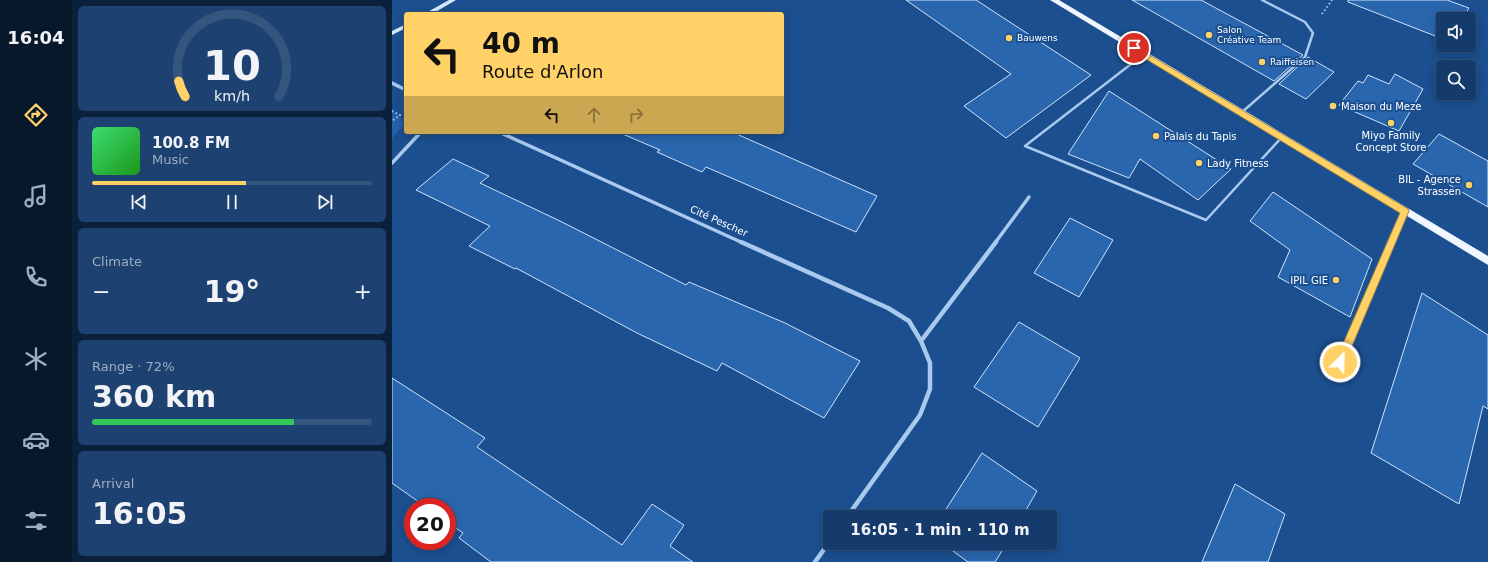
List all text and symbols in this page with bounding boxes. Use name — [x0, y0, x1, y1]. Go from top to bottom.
map controls — [1436, 12, 1476, 100]
button: sound — [1436, 12, 1476, 52]
place label: Salon Créative Team — [1217, 25, 1281, 45]
text: 16:04 — [7, 27, 65, 48]
text: 40 m — [482, 27, 560, 60]
icon: left — [416, 28, 468, 80]
marker: Salon Créative Team — [1204, 30, 1214, 40]
pin — [1117, 31, 1151, 65]
marker: Bauwens — [1004, 33, 1014, 43]
place label: Bauwens — [1017, 33, 1058, 43]
icon: arrive — [1123, 37, 1145, 59]
text: 10 — [203, 40, 261, 89]
marker: Raiffeisen — [1257, 57, 1267, 67]
place label: Raiffeisen — [1270, 57, 1314, 67]
button: search — [1436, 60, 1476, 100]
text: Route d'Arlon — [482, 61, 603, 82]
text: km/h — [214, 87, 250, 103]
icon: directions — [22, 101, 50, 129]
marker: Maison du Meze — [1328, 101, 1338, 111]
place label: Maison du Meze — [1341, 101, 1421, 112]
icon: left — [541, 104, 563, 126]
icon: ahead — [583, 104, 605, 126]
icon: right — [625, 104, 647, 126]
marker: Miyo Family Concept Store — [1386, 118, 1396, 128]
place label: Miyo Family Concept Store — [1356, 130, 1426, 153]
marker: Palais du Tapis — [1151, 131, 1161, 141]
place label: Palais du Tapis — [1164, 131, 1237, 142]
text: 100.8 FM — [152, 134, 230, 152]
text: Music — [152, 152, 189, 167]
marker: Lady Fitness — [1194, 158, 1204, 168]
place label: Lady Fitness — [1207, 158, 1269, 169]
place label: BIL - Agence Strassen — [1398, 174, 1461, 197]
marker: BIL - Agence Strassen — [1464, 180, 1474, 190]
icon: music — [22, 182, 50, 210]
icon: previous — [128, 191, 150, 213]
icon: pause — [221, 191, 243, 213]
icon: next — [314, 191, 336, 213]
street label: Cité Pescher — [688, 203, 750, 239]
text: Climate — [92, 254, 142, 269]
icon: phone — [22, 263, 50, 291]
text: 19° — [204, 274, 260, 309]
place label: IPIL GIE — [1290, 275, 1328, 286]
marker: IPIL GIE — [1331, 275, 1341, 285]
text: − — [92, 279, 110, 304]
text: + — [354, 279, 372, 304]
position arrow — [1319, 341, 1361, 383]
icon: climate — [22, 345, 50, 373]
text: Range · 72% — [92, 359, 175, 374]
text: 360 km — [92, 379, 216, 414]
icon: car — [22, 426, 50, 454]
text: Arrival — [92, 476, 134, 491]
text: 16:05 — [92, 496, 188, 531]
speed limit sign: 20 — [404, 498, 456, 550]
icon: filters — [22, 507, 50, 535]
text: 16:05 · 1 min · 110 m — [850, 521, 1030, 539]

